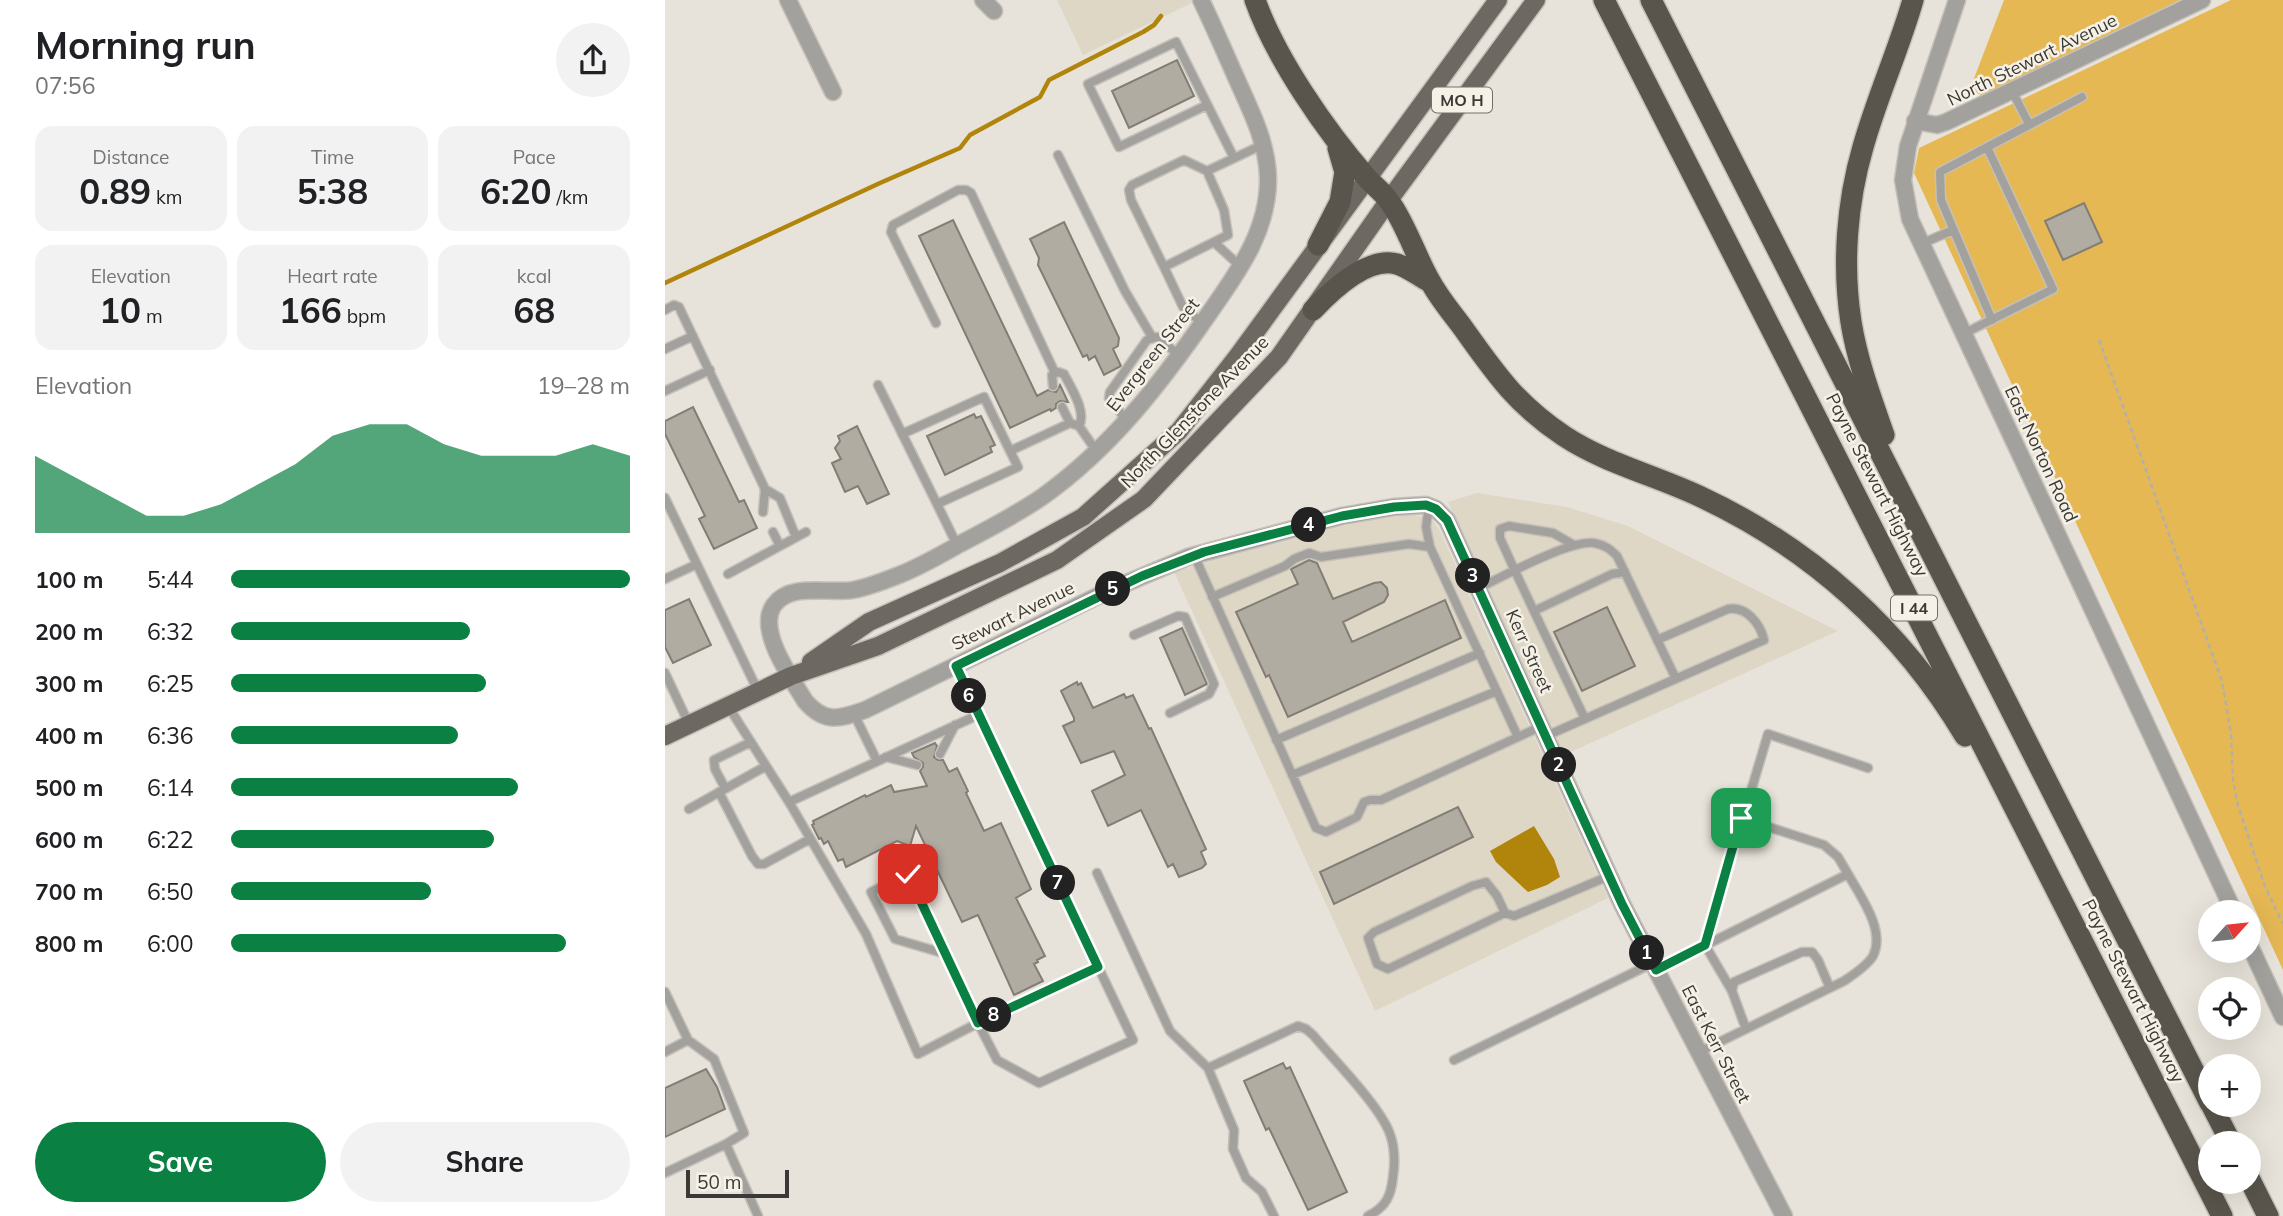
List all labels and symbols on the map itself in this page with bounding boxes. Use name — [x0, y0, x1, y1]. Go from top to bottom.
street label: North Stewart Avenue — [1943, 8, 2121, 111]
road number: MO H — [1432, 88, 1492, 113]
street label: Evergreen Street — [1101, 293, 1204, 416]
street label: North Glenstone Avenue — [1116, 331, 1273, 493]
street label: East Norton Road — [2000, 382, 2083, 526]
street label: Payne Stewart Highway — [1821, 389, 1934, 581]
pin: 4 — [1291, 508, 1327, 542]
pin: 3 — [1455, 558, 1491, 594]
pin: 5 — [1095, 572, 1131, 606]
street label: Stewart Avenue — [947, 576, 1078, 655]
road number: I 44 — [1891, 596, 1937, 621]
street label: Kerr Street — [1501, 606, 1558, 696]
pin: 6 — [951, 678, 987, 714]
pin: 2 — [1541, 748, 1577, 782]
pin — [1711, 788, 1771, 848]
pin — [878, 844, 938, 904]
pin: 7 — [1041, 866, 1075, 900]
street label: Payne Stewart Highway — [2077, 895, 2190, 1087]
north arrow — [2198, 900, 2261, 962]
pin: 1 — [1629, 936, 1665, 970]
street label: East Kerr Street — [1677, 981, 1756, 1107]
pin: 8 — [977, 998, 1011, 1032]
scale bar — [686, 1167, 789, 1199]

